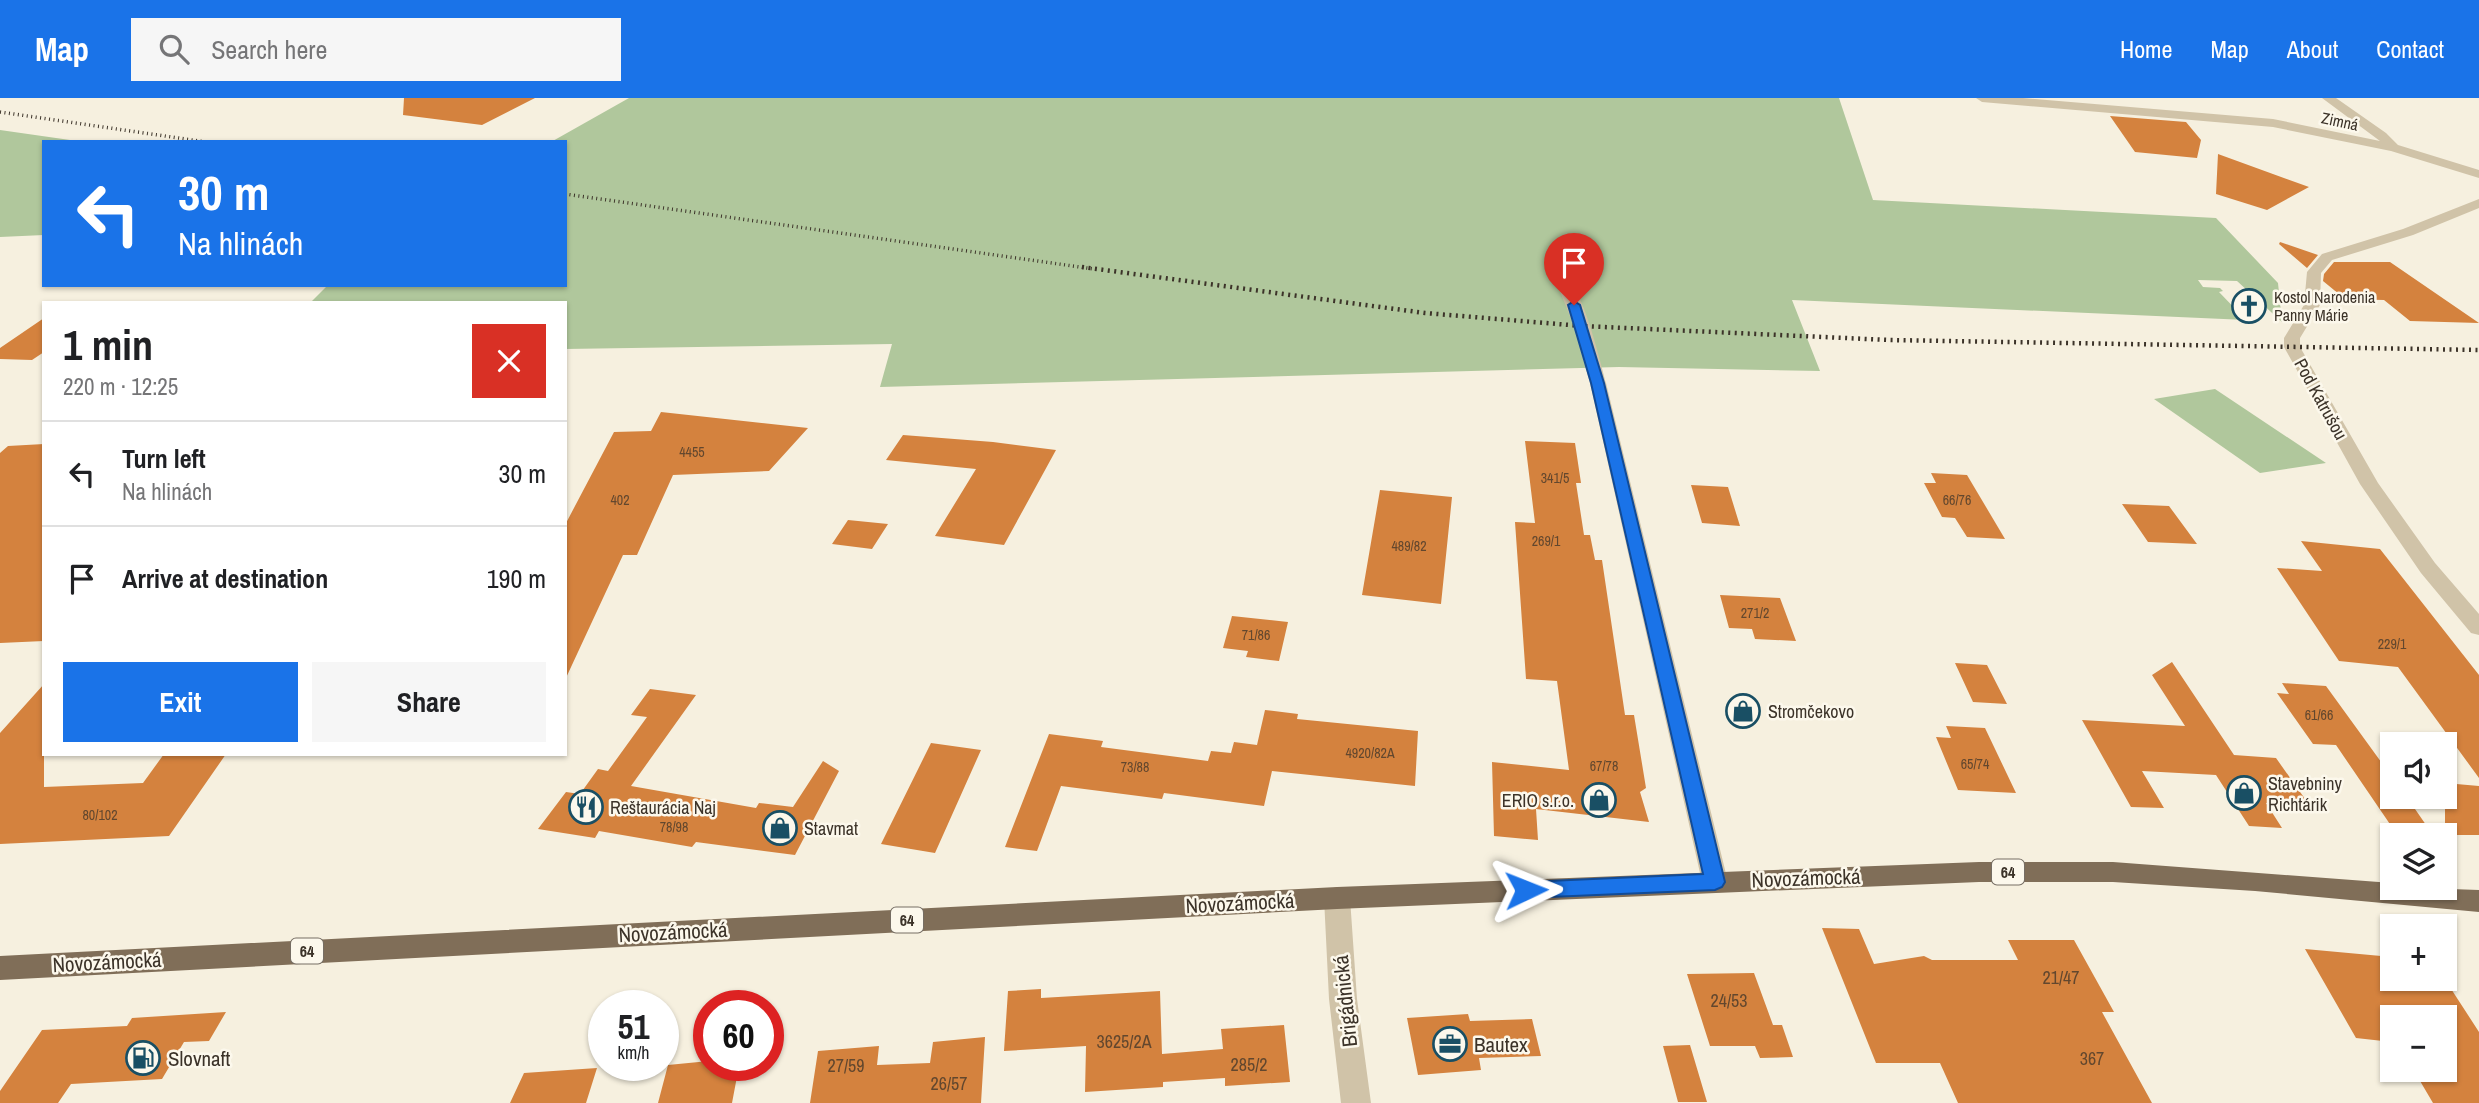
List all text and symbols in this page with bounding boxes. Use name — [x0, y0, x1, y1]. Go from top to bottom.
search box — [131, 18, 621, 81]
text: Map — [35, 27, 89, 71]
icon: search — [155, 30, 193, 68]
text: Search here — [211, 32, 327, 67]
text: Home — [2120, 33, 2172, 65]
text: Map — [2210, 33, 2249, 65]
text: About — [2287, 33, 2338, 65]
text: Contact — [2376, 33, 2444, 65]
street label: Zimná — [2320, 106, 2361, 136]
text: 30 m — [178, 159, 270, 225]
icon: left — [63, 168, 154, 259]
text: Na hlinách — [178, 222, 303, 265]
pin — [1544, 233, 1604, 305]
icon: arrive — [1555, 244, 1593, 282]
place label: Kostol Narodenia Panny Márie — [2274, 286, 2376, 326]
church icon: Kostol Narodenia Panny Márie — [2230, 287, 2268, 325]
text: 1 min — [63, 317, 153, 373]
button: close — [472, 324, 546, 398]
street label: Pod Katrušou — [2288, 354, 2354, 444]
text: 220 m · 12:25 — [63, 371, 178, 402]
text: Turn left — [122, 441, 206, 476]
house number: 4455 — [679, 443, 705, 461]
icon: left — [63, 455, 101, 493]
text: 30 m — [499, 456, 546, 491]
house number: 341/5 — [1541, 469, 1569, 487]
text: Na hlinách — [122, 476, 212, 507]
house number: 402 — [610, 491, 630, 509]
house number: 66/76 — [1943, 491, 1971, 509]
house number: 269/1 — [1532, 532, 1561, 550]
house number: 489/82 — [1391, 537, 1427, 555]
icon: arrive — [63, 560, 101, 598]
text: Arrive at destination — [122, 561, 328, 596]
text: 190 m — [487, 561, 546, 596]
house number: 271/2 — [1741, 604, 1769, 622]
house number: 71/86 — [1242, 626, 1270, 644]
house number: 229/1 — [2378, 635, 2407, 653]
button: Exit — [63, 662, 298, 742]
button: Share — [312, 662, 546, 742]
shop icon: Stromčekovo — [1724, 692, 1762, 730]
place label: Stromčekovo — [1768, 699, 1854, 724]
house number: 61/66 — [2305, 706, 2333, 724]
map controls — [2380, 732, 2457, 1082]
button: sound — [2380, 732, 2457, 809]
house number: 4920/82A — [1345, 744, 1395, 762]
house number: 65/74 — [1961, 755, 1990, 773]
house number: 67/78 — [1590, 757, 1618, 775]
house number: 73/88 — [1121, 758, 1149, 776]
place label: Stavebniny Richtárik — [2268, 771, 2342, 817]
shop icon: Stavebniny Richtárik — [2225, 774, 2263, 812]
shop icon: ERIO s.r.o. — [1580, 781, 1618, 819]
restaurant icon: Reštaurácia Naj — [567, 788, 605, 826]
place label: ERIO s.r.o. — [1502, 788, 1574, 813]
place label: Reštaurácia Naj — [610, 795, 716, 820]
house number: 80/102 — [82, 806, 118, 824]
shop icon: Stavmat — [761, 809, 799, 847]
place label: Stavmat — [804, 816, 858, 841]
house number: 78/98 — [660, 818, 688, 836]
button: layers — [2380, 823, 2457, 900]
position arrow — [1489, 853, 1563, 927]
road number: 64 — [1992, 860, 2024, 884]
street label: Novozámocká — [1751, 862, 1861, 894]
street label: Novozámocká — [1185, 886, 1296, 920]
road number: 64 — [891, 908, 923, 932]
button: + — [2380, 914, 2457, 991]
street label: Novozámocká — [618, 915, 729, 949]
road number: 64 — [291, 938, 323, 964]
street label: Novozámocká — [52, 945, 163, 979]
street label: Brigádnická — [1326, 953, 1364, 1048]
house number: 21/47 — [2043, 965, 2079, 990]
house number: 24/53 — [1711, 988, 1747, 1013]
speed limit sign: 60 — [693, 990, 784, 1081]
text: 51 — [618, 1003, 649, 1050]
button: − — [2380, 1005, 2457, 1082]
office icon: Bautex — [1431, 1025, 1469, 1063]
house number: 3625/2A — [1097, 1029, 1152, 1054]
place label: Bautex — [1474, 1030, 1528, 1059]
fuel station icon: Slovnaft — [124, 1039, 162, 1077]
text: km/h — [618, 1040, 650, 1065]
place label: Slovnaft — [168, 1044, 230, 1073]
house number: 367 — [2080, 1046, 2104, 1071]
house number: 285/2 — [1231, 1052, 1267, 1077]
house number: 27/59 — [828, 1053, 864, 1078]
house number: 26/57 — [931, 1071, 967, 1096]

